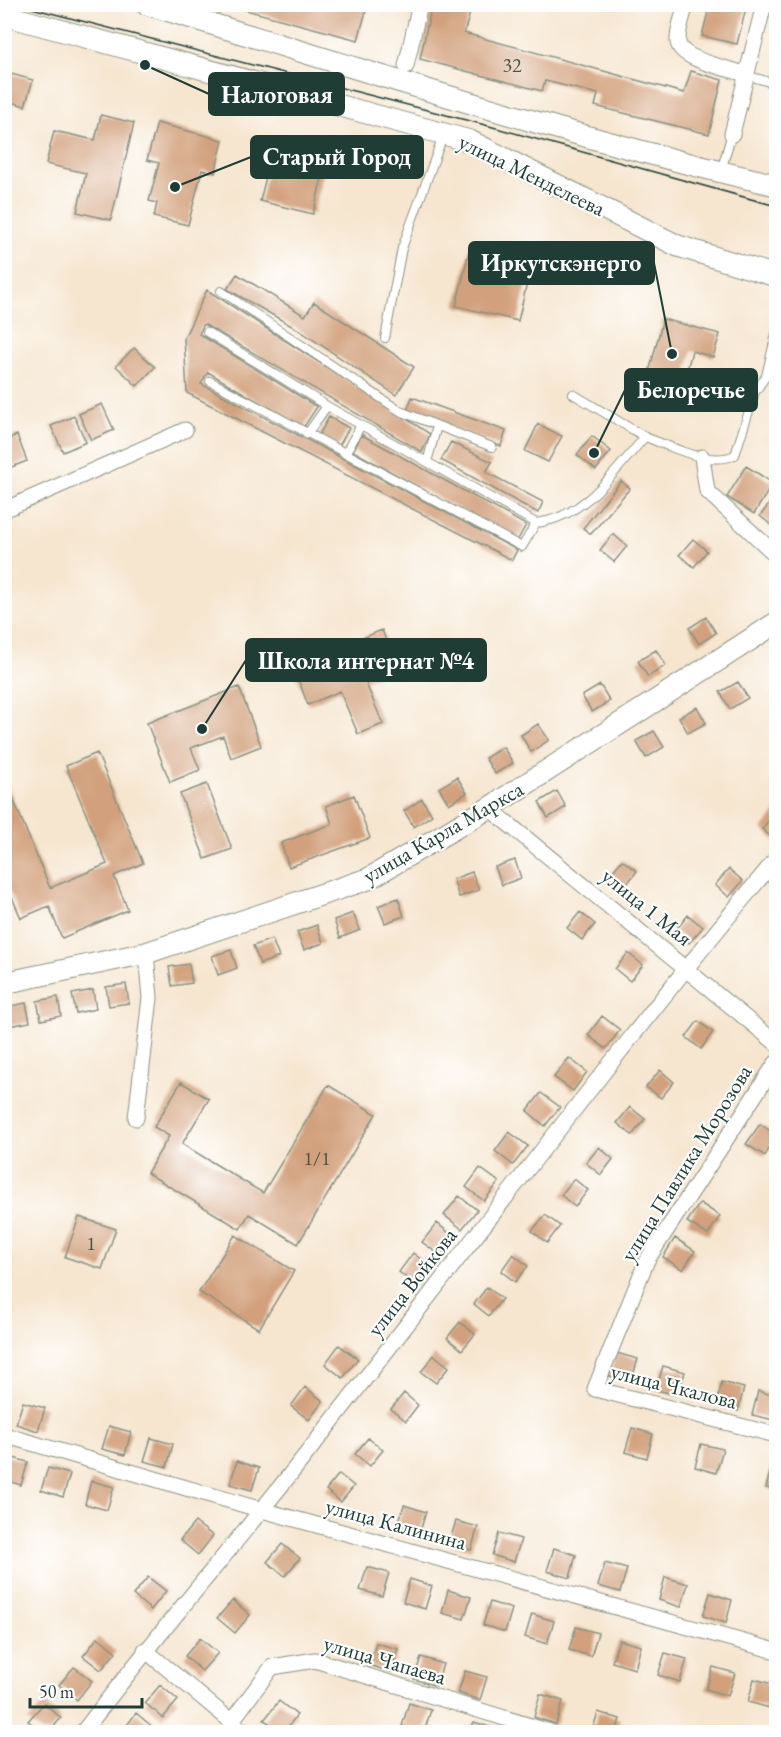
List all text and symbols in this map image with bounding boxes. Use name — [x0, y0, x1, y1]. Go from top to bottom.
house number: 32 — [502, 52, 522, 78]
callout: Налоговая — [209, 73, 344, 115]
text: Налоговая — [221, 79, 333, 110]
street label: улица Менделеева — [454, 127, 610, 223]
callout: Старый Город — [251, 136, 423, 178]
text: Старый Город — [263, 141, 412, 172]
callout: Иркутскэнерго — [469, 242, 654, 284]
text: Иркутскэнерго — [481, 247, 641, 279]
callout: Белоречье — [625, 369, 757, 411]
text: Белоречье — [637, 374, 745, 405]
callout: Школа интернат №4 — [246, 639, 486, 681]
text: Школа интернат №4 — [258, 645, 474, 676]
street label: улица Карла Маркса — [357, 774, 529, 890]
street label: улица 1 Мая — [596, 862, 698, 953]
street label: улица Павлика Морозова — [614, 1059, 759, 1267]
house number: 1/1 — [303, 1145, 331, 1171]
street label: улица Войкова — [360, 1222, 464, 1342]
house number: 1 — [86, 1230, 96, 1256]
street label: улица Чкалова — [608, 1356, 740, 1416]
street label: улица Калинина — [322, 1491, 470, 1557]
street label: улица Чапаева — [320, 1629, 450, 1691]
scale bar — [30, 1671, 142, 1709]
text: 50 m — [39, 1680, 74, 1703]

